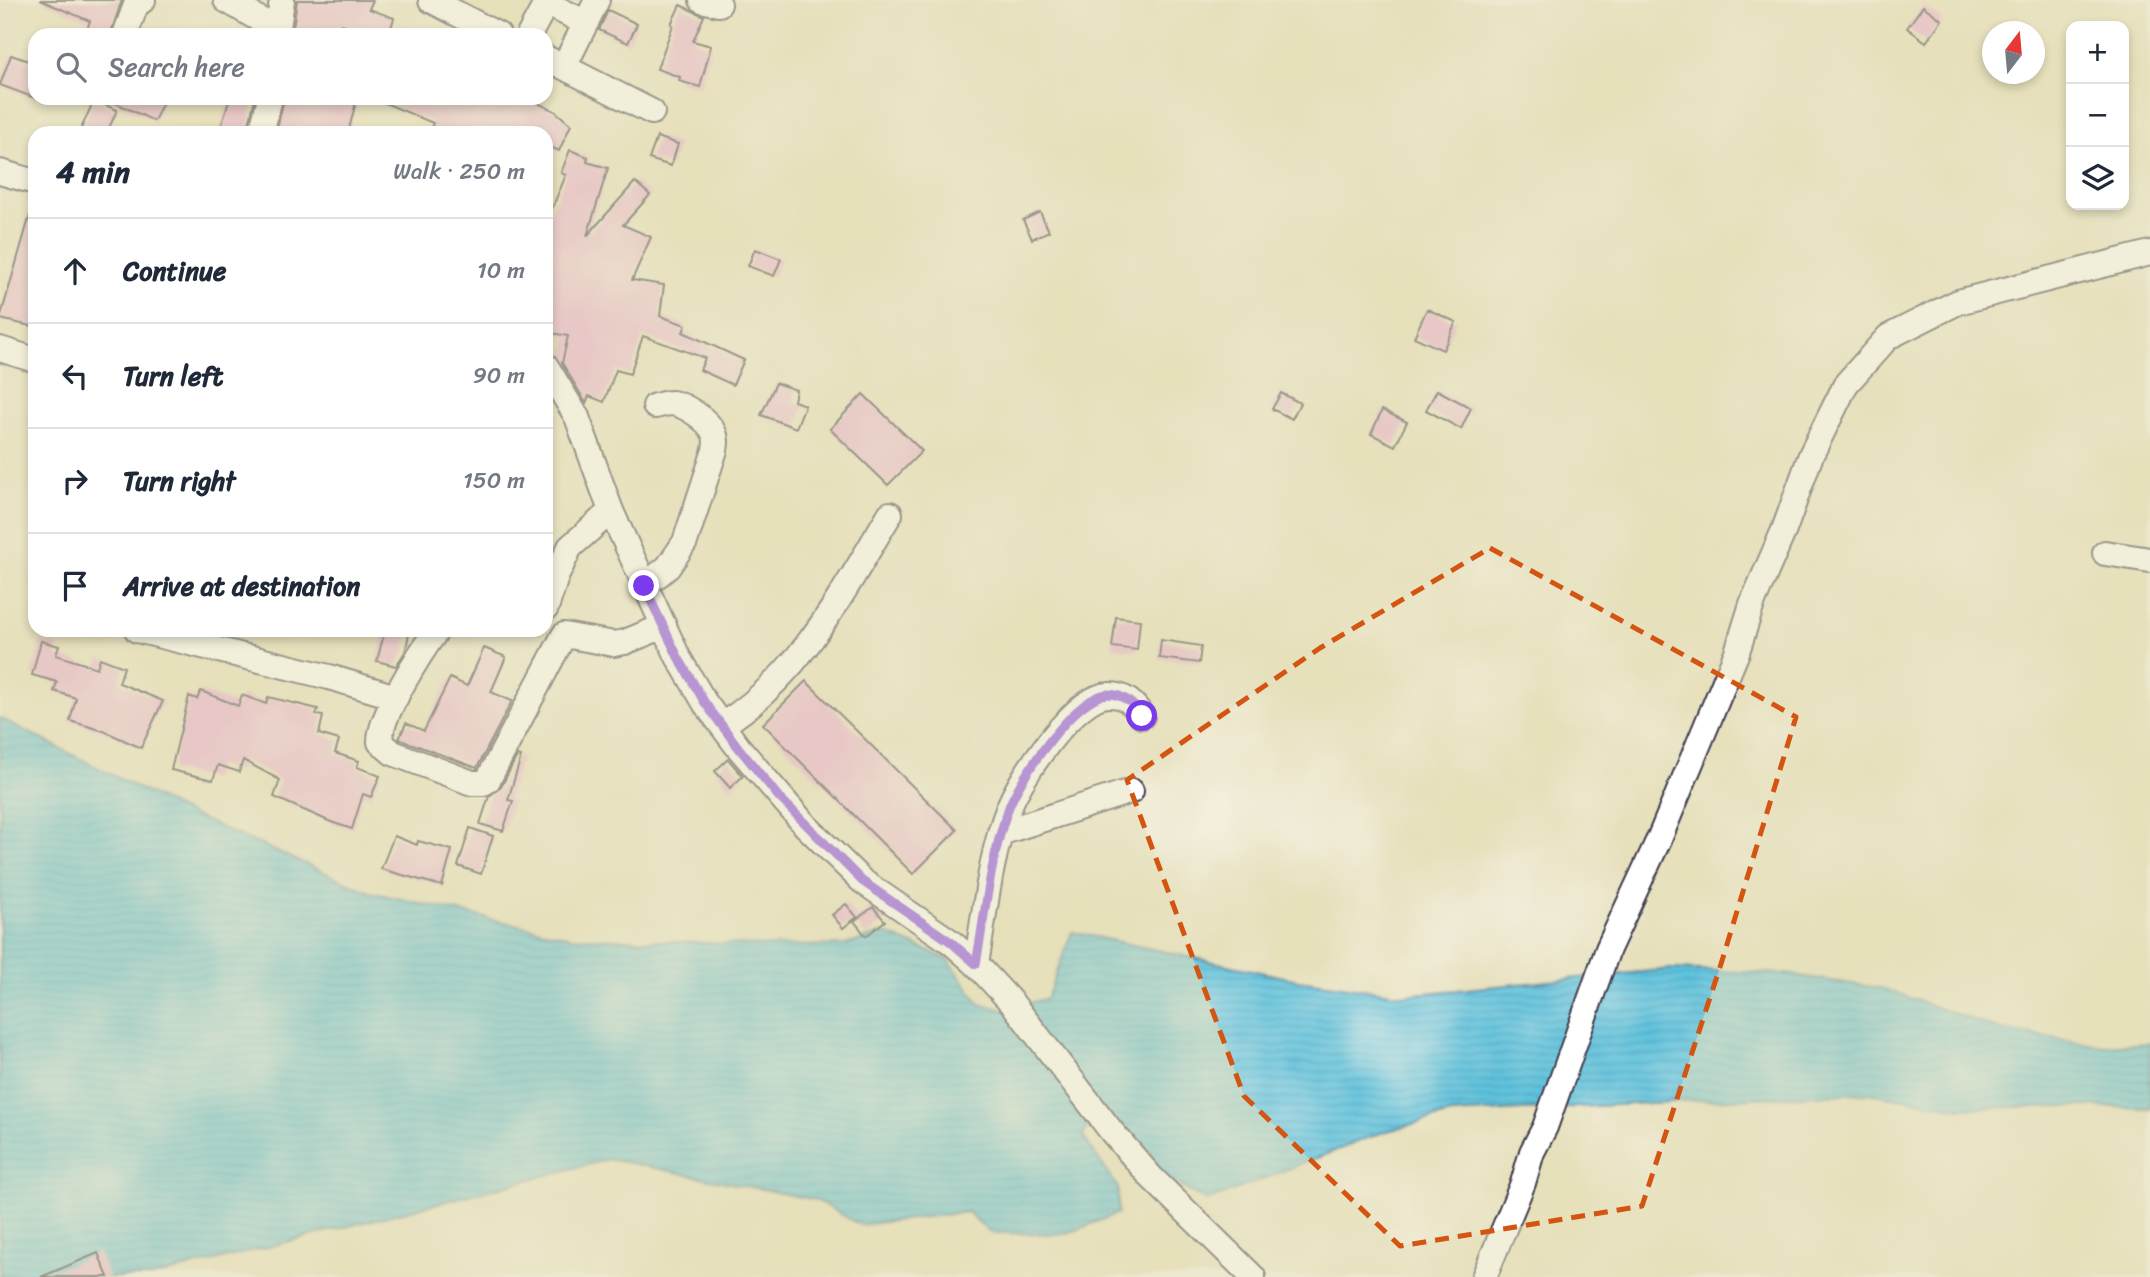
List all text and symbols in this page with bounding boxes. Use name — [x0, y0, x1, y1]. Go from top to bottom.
north arrow — [1982, 21, 2045, 84]
map controls — [2066, 21, 2129, 210]
button: + — [2066, 21, 2129, 84]
search box — [28, 28, 553, 105]
text: Search here — [108, 44, 245, 90]
icon: search — [52, 48, 90, 86]
button: − — [2066, 84, 2129, 147]
text: 4 min — [56, 145, 130, 199]
button: layers — [2066, 147, 2129, 210]
text: Walk · 250 m — [393, 151, 525, 192]
text: Continue — [123, 248, 226, 294]
text: 10 m — [477, 250, 525, 291]
icon: ahead — [56, 252, 94, 290]
text: Turn left — [123, 353, 223, 399]
text: 90 m — [473, 355, 525, 396]
icon: left — [56, 357, 94, 395]
text: Turn right — [123, 458, 236, 504]
text: 150 m — [463, 460, 525, 501]
icon: right — [56, 462, 94, 500]
text: Arrive at destination — [123, 563, 360, 609]
icon: arrive — [56, 567, 94, 605]
route end — [628, 570, 659, 601]
route start — [1126, 700, 1157, 731]

